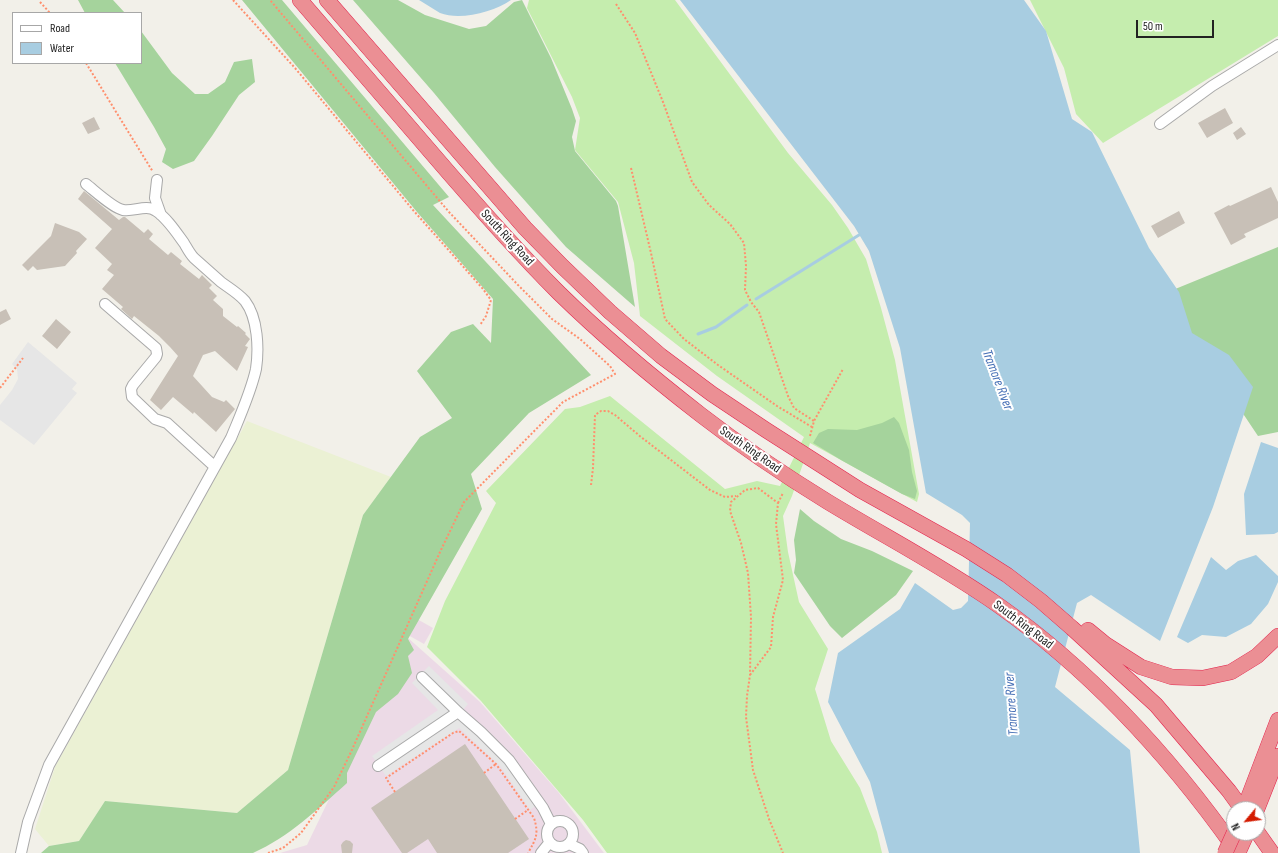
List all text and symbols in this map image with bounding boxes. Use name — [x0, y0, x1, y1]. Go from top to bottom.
legend — [12, 12, 142, 64]
scale bar — [1138, 12, 1216, 38]
text: 50 m — [1143, 19, 1163, 34]
text: Road — [50, 21, 70, 36]
text: Water — [50, 41, 74, 56]
street label: South Ring Road — [477, 207, 537, 269]
water label: Tramore River — [978, 347, 1016, 413]
street label: South Ring Road — [716, 423, 784, 477]
street label: South Ring Road — [990, 597, 1056, 653]
water label: Tramore River — [1001, 672, 1023, 736]
north arrow — [1226, 801, 1266, 841]
text: N — [1229, 821, 1243, 832]

